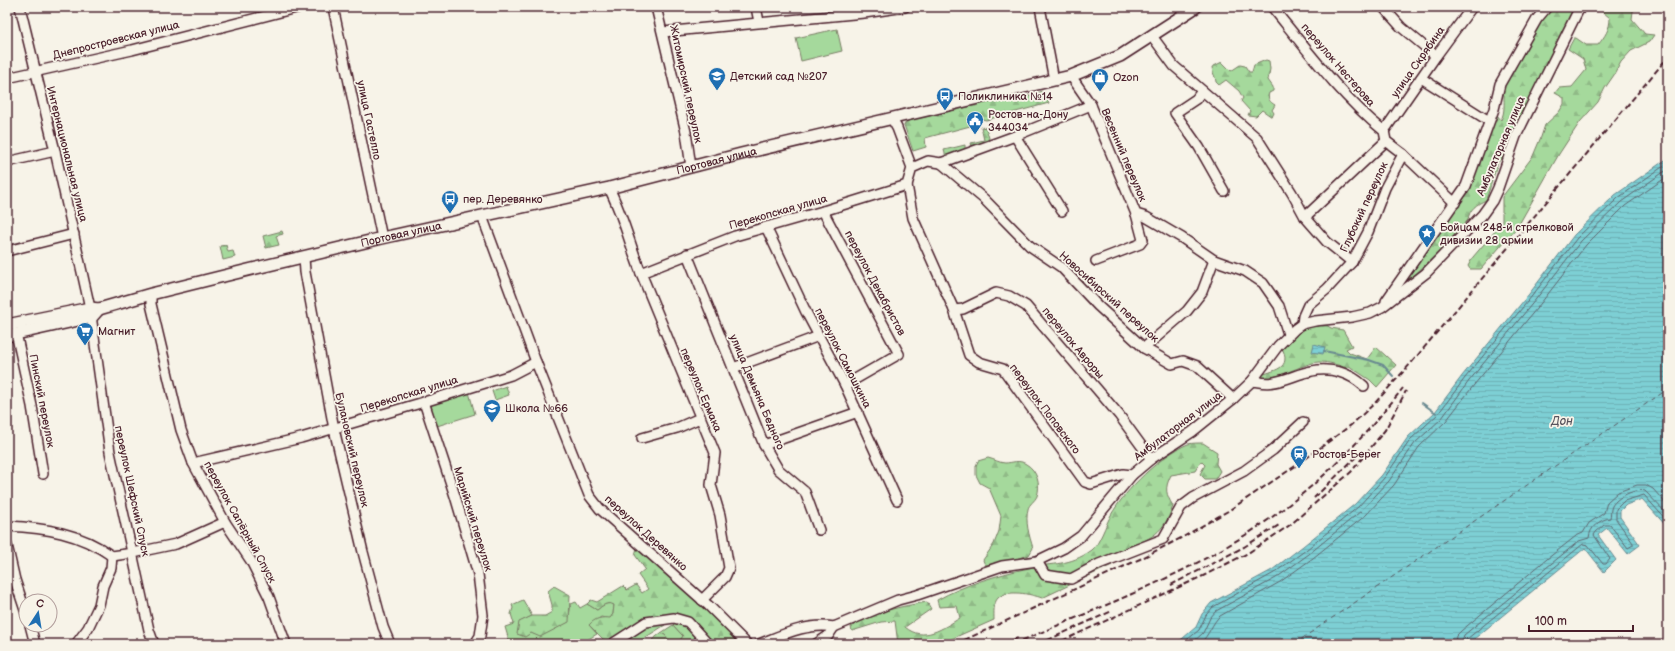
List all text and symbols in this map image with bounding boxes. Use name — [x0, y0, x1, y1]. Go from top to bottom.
street label: Днепростроевская улица — [51, 18, 181, 62]
street label: переулок Нестерова — [1298, 21, 1378, 110]
street label: Житомирский переулок — [667, 24, 705, 144]
street label: улица Скрябина — [1389, 24, 1448, 100]
school or university icon: Детский сад №207 — [707, 66, 727, 91]
shop icon: Ozon — [1090, 67, 1110, 92]
place label: Детский сад №207 — [730, 70, 828, 83]
place label: Ozon — [1113, 71, 1139, 84]
street label: улица Гастелло — [354, 79, 384, 161]
street label: Интернациональная улица — [44, 85, 90, 224]
bus stop icon: Поликлиника №14 — [935, 86, 955, 111]
place label: Поликлиника №14 — [958, 90, 1053, 103]
street label: Амбулаторная улица — [1474, 94, 1528, 199]
street label: Весенний переулок — [1098, 106, 1150, 204]
place label: Ростов-на-Дону 344034 — [988, 108, 1068, 134]
public building icon: Ростов-на-Дону 344034 — [965, 110, 985, 135]
street label: Портовая улица — [675, 144, 758, 177]
street label: Глубокий переулок — [1337, 160, 1391, 254]
bus stop icon: пер. Деревянко — [440, 189, 460, 214]
street label: Перекопская улица — [727, 192, 829, 232]
place label: пер. Деревянко — [463, 193, 543, 206]
street label: Портовая улица — [359, 219, 443, 249]
place label: Бойцам 248-й стрелковой дивизии 28 армии — [1440, 221, 1574, 247]
place icon: Бойцам 248-й стрелковой дивизии 28 армии — [1417, 223, 1437, 248]
street label: переулок Декабристов — [842, 228, 908, 338]
street label: Новосибирский переулок — [1056, 249, 1162, 345]
street label: переулок Авроры — [1039, 305, 1107, 381]
street label: переулок Самошкина — [812, 306, 874, 411]
supermarket icon: Магнит — [75, 321, 95, 346]
place label: Магнит — [98, 325, 135, 338]
street label: улица Демьяна Бедного — [727, 332, 787, 452]
street label: переулок Ермака — [677, 346, 725, 434]
street label: Пинский переулок — [27, 353, 57, 449]
street label: переулок Поповского — [1007, 362, 1083, 457]
street label: Перекопская улица — [359, 373, 460, 415]
street label: Амбулаторная улица — [1131, 388, 1225, 464]
street label: Булановский переулок — [332, 391, 372, 509]
school or university icon: Школа №66 — [482, 398, 502, 423]
place label: Школа №66 — [505, 402, 568, 415]
water label: Дон — [1550, 414, 1573, 429]
street label: переулок Шефский Спуск — [112, 424, 152, 558]
station icon: Ростов-Берег — [1289, 444, 1309, 469]
place label: Ростов-Берег — [1312, 448, 1382, 461]
street label: переулок Сапёрный Спуск — [201, 459, 279, 585]
street label: Марийский переулок — [451, 465, 495, 573]
street label: переулок Деревянко — [602, 493, 690, 574]
north arrow — [18, 593, 58, 633]
text: С — [35, 597, 45, 611]
scale bar — [1529, 607, 1633, 633]
text: 100 m — [1535, 614, 1567, 629]

